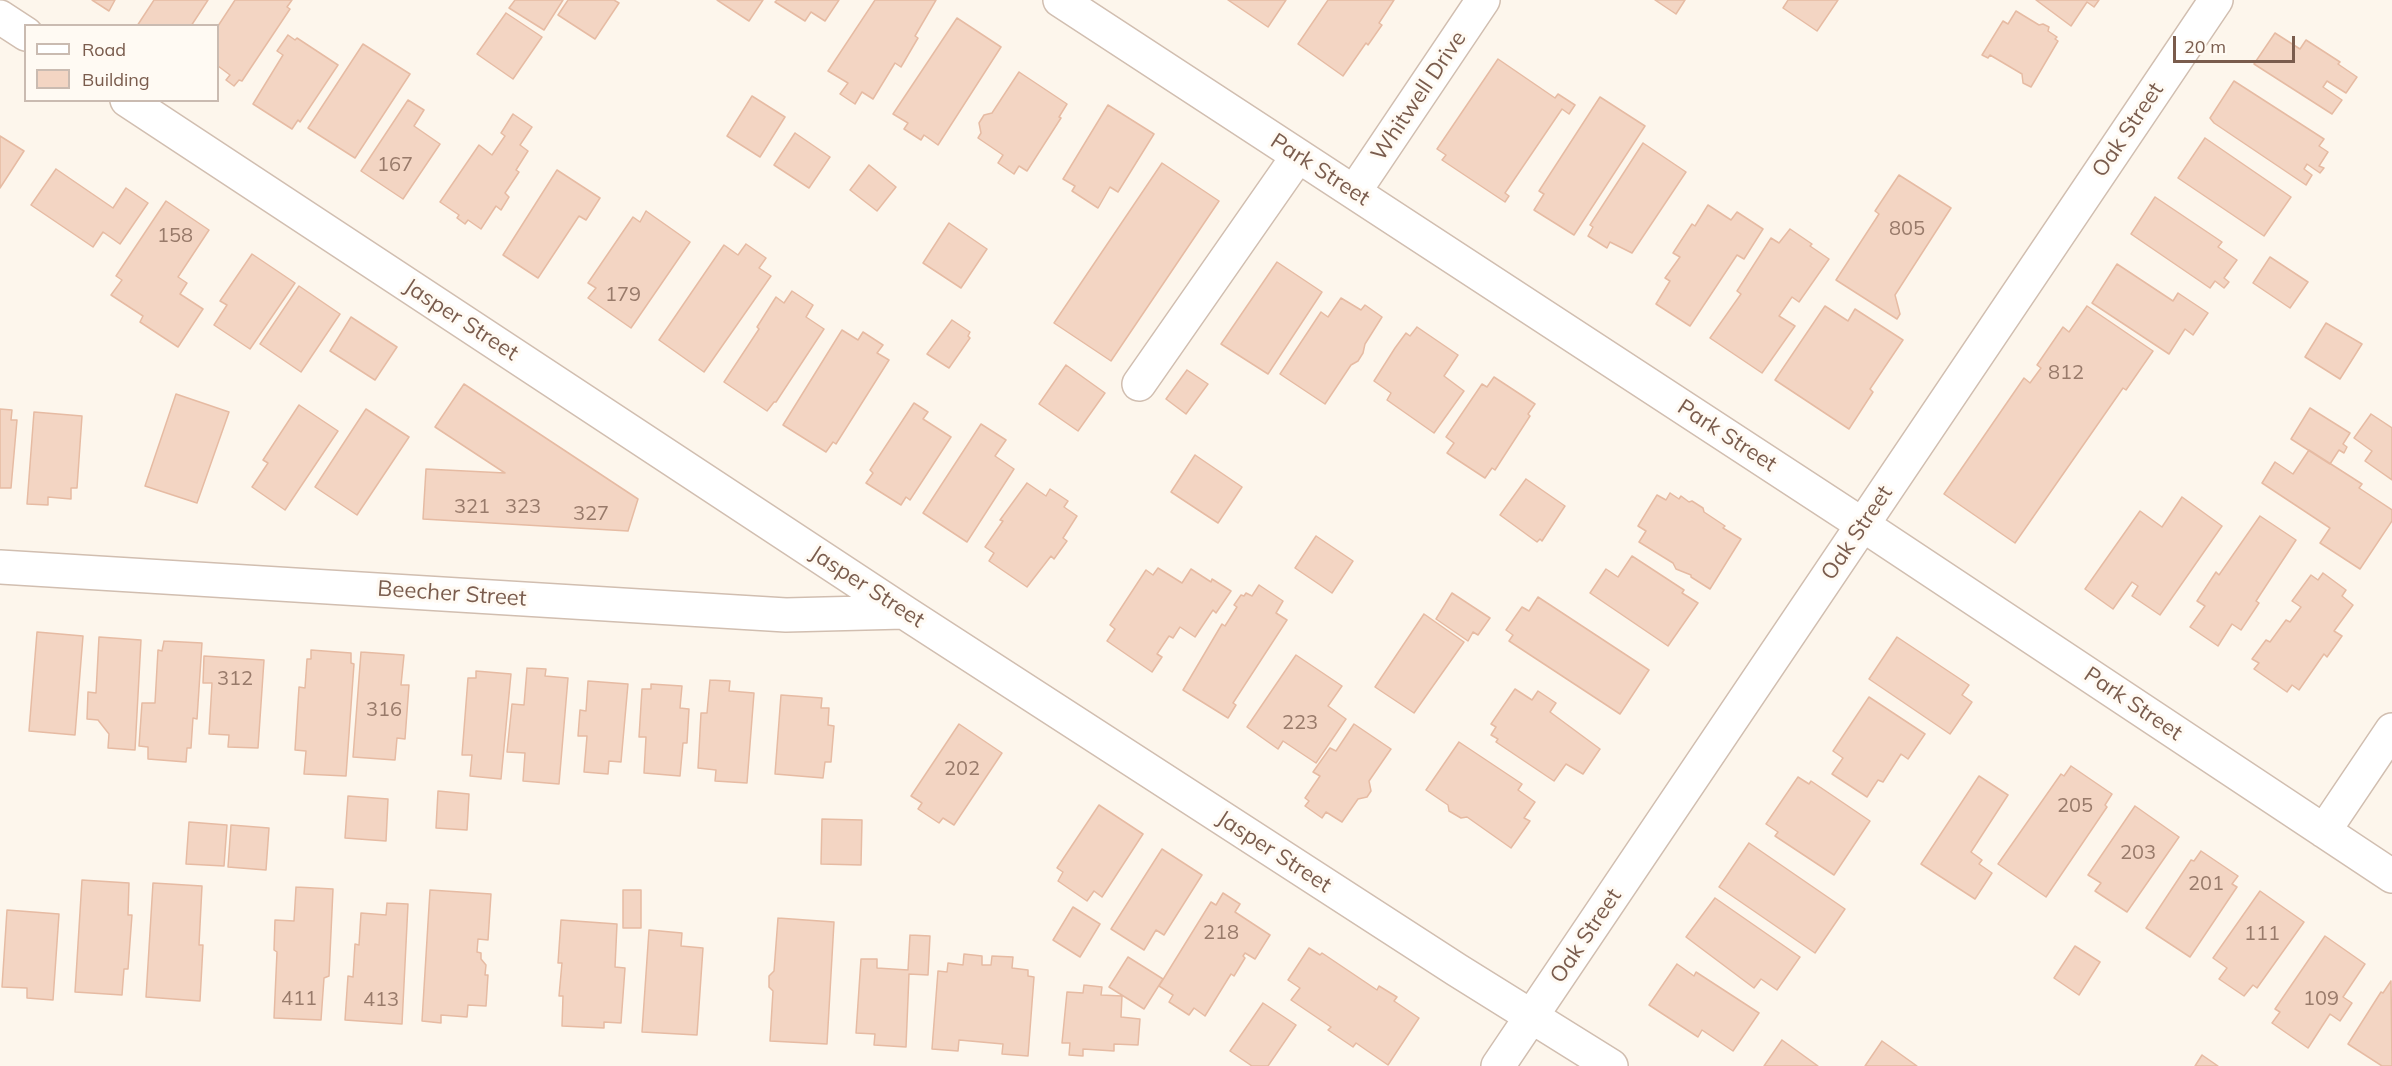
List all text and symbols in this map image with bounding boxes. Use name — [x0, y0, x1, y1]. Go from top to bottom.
legend — [24, 24, 219, 102]
scale bar — [2176, 24, 2298, 62]
street label: Whitwell Drive — [1366, 26, 1472, 166]
text: 20 m — [2184, 35, 2226, 58]
text: Road — [82, 38, 126, 61]
text: Building — [82, 68, 150, 91]
street label: Oak Street — [2087, 78, 2169, 182]
street label: Park Street — [1265, 128, 1375, 212]
house number: 167 — [377, 153, 413, 177]
house number: 805 — [1889, 217, 1925, 241]
house number: 158 — [157, 224, 193, 248]
street label: Jasper Street — [399, 273, 523, 367]
house number: 179 — [605, 283, 641, 307]
house number: 812 — [2048, 361, 2084, 385]
street label: Park Street — [1672, 394, 1782, 478]
street label: Oak Street — [1816, 481, 1898, 585]
house number: 321 — [454, 495, 490, 519]
house number: 323 — [505, 495, 541, 519]
house number: 327 — [573, 502, 609, 526]
street label: Jasper Street — [805, 540, 929, 634]
street label: Beecher Street — [377, 576, 527, 612]
street label: Park Street — [2079, 661, 2187, 747]
house number: 312 — [217, 667, 253, 691]
house number: 316 — [366, 698, 402, 722]
house number: 223 — [1282, 711, 1318, 735]
house number: 202 — [944, 757, 980, 781]
house number: 205 — [2057, 794, 2093, 818]
street label: Jasper Street — [1212, 805, 1336, 899]
house number: 203 — [2120, 841, 2156, 865]
house number: 201 — [2188, 872, 2224, 896]
street label: Oak Street — [1545, 884, 1627, 988]
house number: 218 — [1203, 921, 1239, 945]
house number: 111 — [2244, 922, 2280, 946]
house number: 411 — [281, 987, 317, 1011]
house number: 109 — [2303, 987, 2339, 1011]
house number: 413 — [363, 988, 399, 1012]

